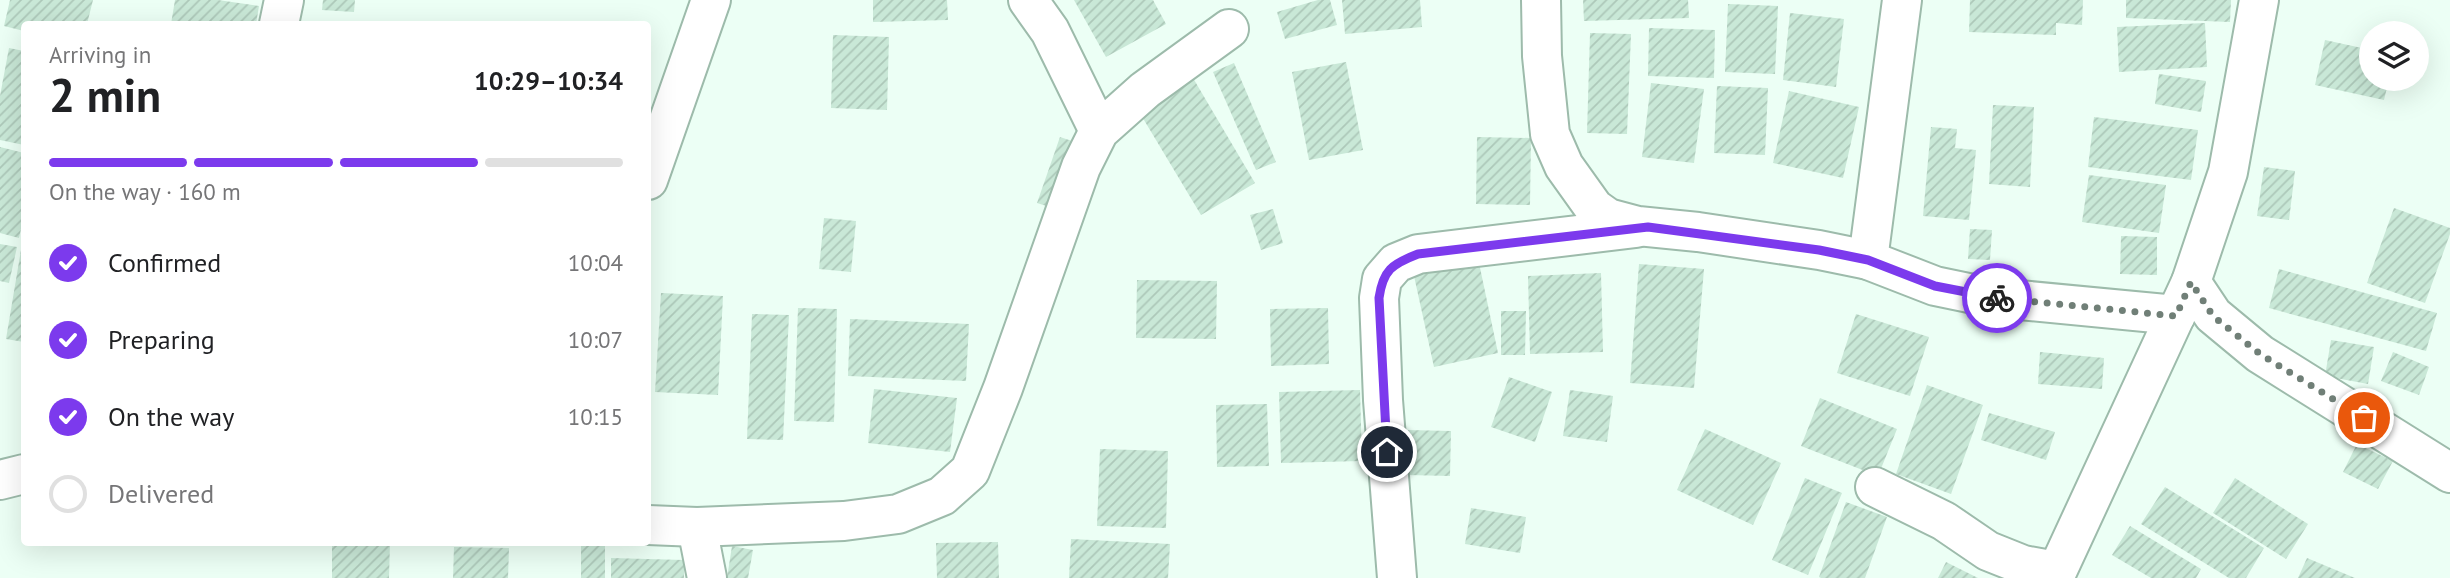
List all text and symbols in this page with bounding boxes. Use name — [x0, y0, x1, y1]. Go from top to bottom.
map controls — [2359, 21, 2429, 91]
button: layers — [2359, 21, 2429, 91]
text: Arriving in — [49, 40, 151, 69]
text: 10:29–10:34 — [474, 64, 623, 97]
text: 2 min — [49, 65, 161, 125]
text: On the way · 160 m — [49, 177, 241, 206]
icon: check — [49, 244, 87, 282]
text: Confirmed — [108, 246, 221, 279]
text: 10:04 — [568, 248, 623, 277]
courier — [1962, 263, 2032, 333]
icon: bike — [1978, 279, 2016, 317]
icon: check — [49, 321, 87, 359]
text: Preparing — [108, 323, 215, 356]
text: 10:07 — [568, 325, 623, 354]
pin — [2334, 388, 2394, 448]
icon: check — [49, 398, 87, 436]
icon: bag — [2345, 399, 2383, 437]
text: On the way — [108, 400, 234, 433]
text: 10:15 — [568, 402, 623, 431]
pin — [1357, 422, 1417, 482]
icon: home — [1368, 433, 1406, 471]
text: Delivered — [108, 477, 214, 510]

